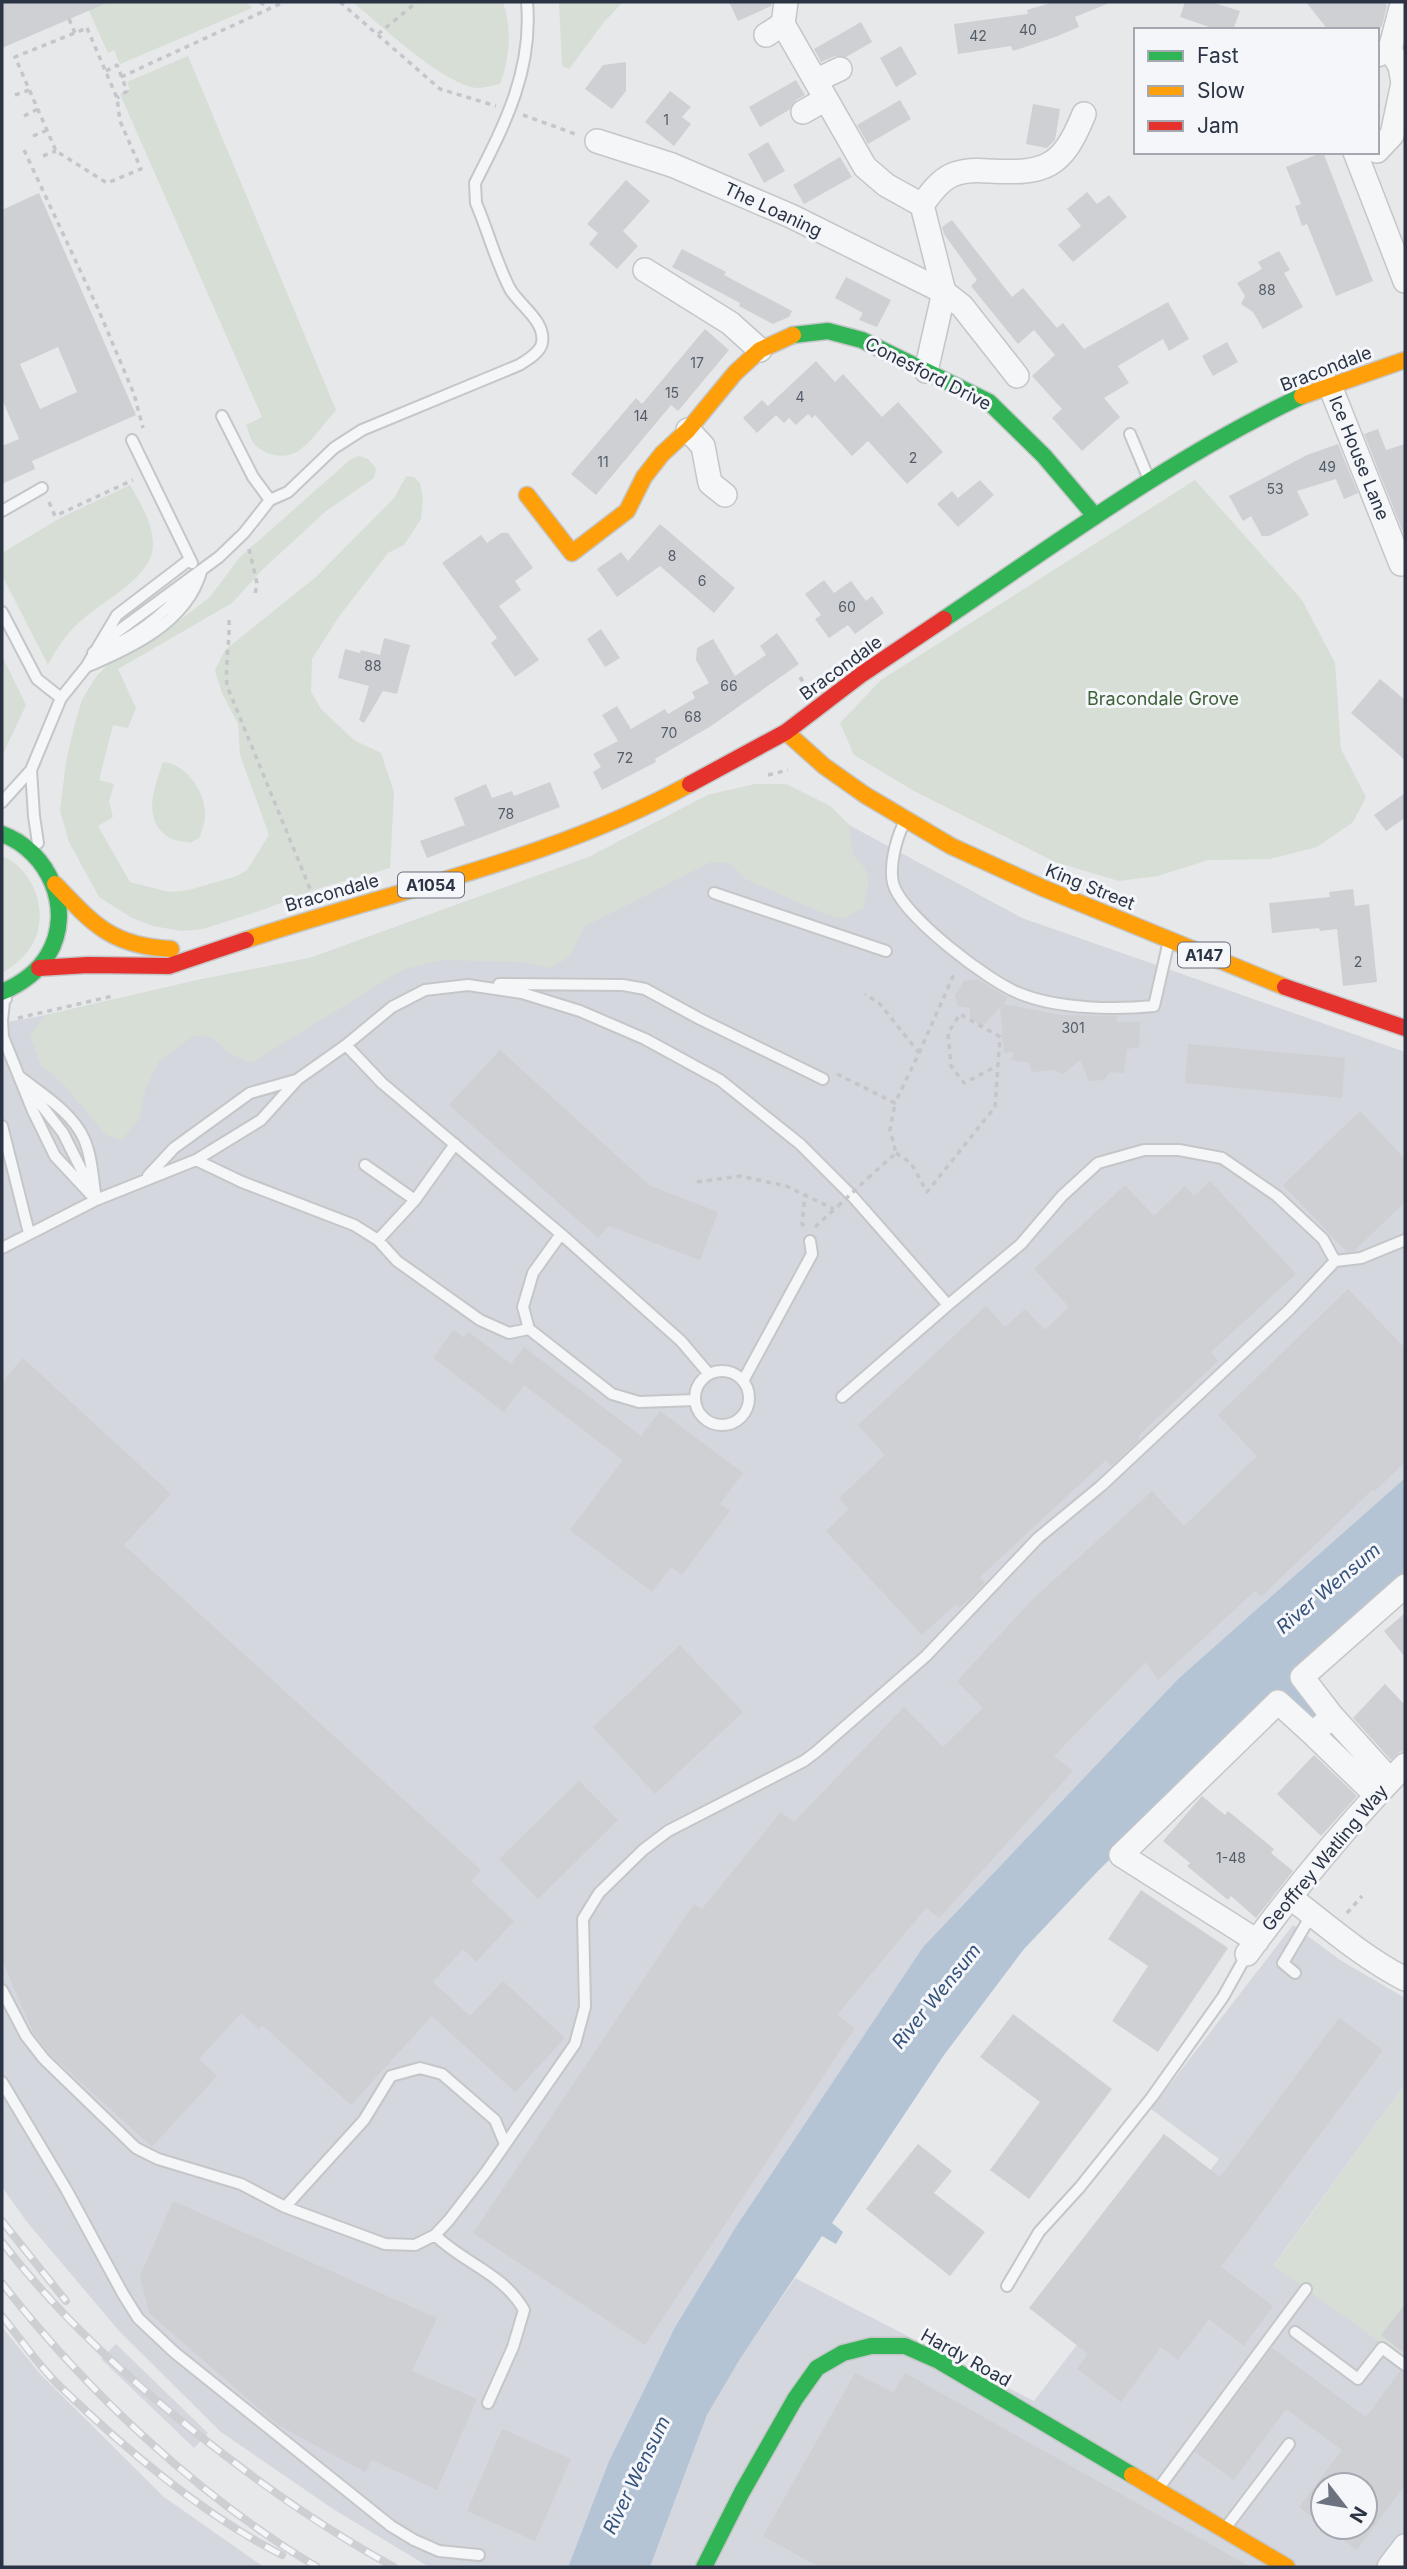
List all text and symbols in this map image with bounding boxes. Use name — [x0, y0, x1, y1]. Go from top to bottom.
house number: 40 — [1019, 21, 1037, 38]
house number: 42 — [969, 27, 987, 44]
legend — [1134, 28, 1379, 154]
text: Fast — [1197, 43, 1239, 68]
text: Slow — [1197, 78, 1245, 103]
house number: 1 — [663, 111, 669, 128]
text: Jam — [1197, 113, 1239, 138]
street label: The Loaning — [721, 178, 826, 241]
house number: 88 — [1258, 281, 1276, 298]
street label: Conesford Drive — [862, 333, 995, 414]
street label: Bracondale — [1277, 341, 1375, 396]
house number: 17 — [690, 354, 704, 371]
house number: 15 — [665, 384, 679, 401]
house number: 4 — [795, 388, 805, 405]
street label: Ice House Lane — [1325, 393, 1394, 523]
house number: 14 — [634, 407, 648, 424]
house number: 2 — [909, 449, 917, 466]
house number: 11 — [597, 453, 609, 470]
house number: 49 — [1318, 458, 1336, 475]
house number: 53 — [1266, 480, 1284, 497]
house number: 8 — [668, 547, 676, 564]
house number: 6 — [698, 572, 706, 589]
house number: 60 — [838, 598, 856, 615]
street label: Bracondale — [796, 631, 886, 704]
house number: 88 — [364, 657, 382, 674]
house number: 66 — [720, 677, 738, 694]
park label: Bracondale Grove — [1087, 688, 1239, 709]
house number: 68 — [684, 708, 702, 725]
house number: 70 — [661, 724, 677, 741]
house number: 72 — [617, 749, 633, 766]
house number: 78 — [498, 805, 514, 822]
street label: King Street — [1043, 859, 1138, 914]
street label: Bracondale — [283, 869, 381, 916]
road number: A1054 — [398, 872, 464, 898]
road number: A147 — [1178, 942, 1230, 967]
house number: 2 — [1354, 953, 1362, 970]
house number: 301 — [1061, 1019, 1085, 1036]
water label: River Wensum — [1272, 1538, 1385, 1638]
street label: Geoffrey Watling Way — [1257, 1780, 1392, 1935]
house number: 1-48 — [1216, 1849, 1246, 1866]
water label: River Wensum — [887, 1939, 986, 2053]
street label: Hardy Road — [918, 2324, 1015, 2391]
water label: River Wensum — [598, 2412, 675, 2538]
north arrow — [1309, 2471, 1379, 2541]
text: N — [1345, 2502, 1372, 2527]

